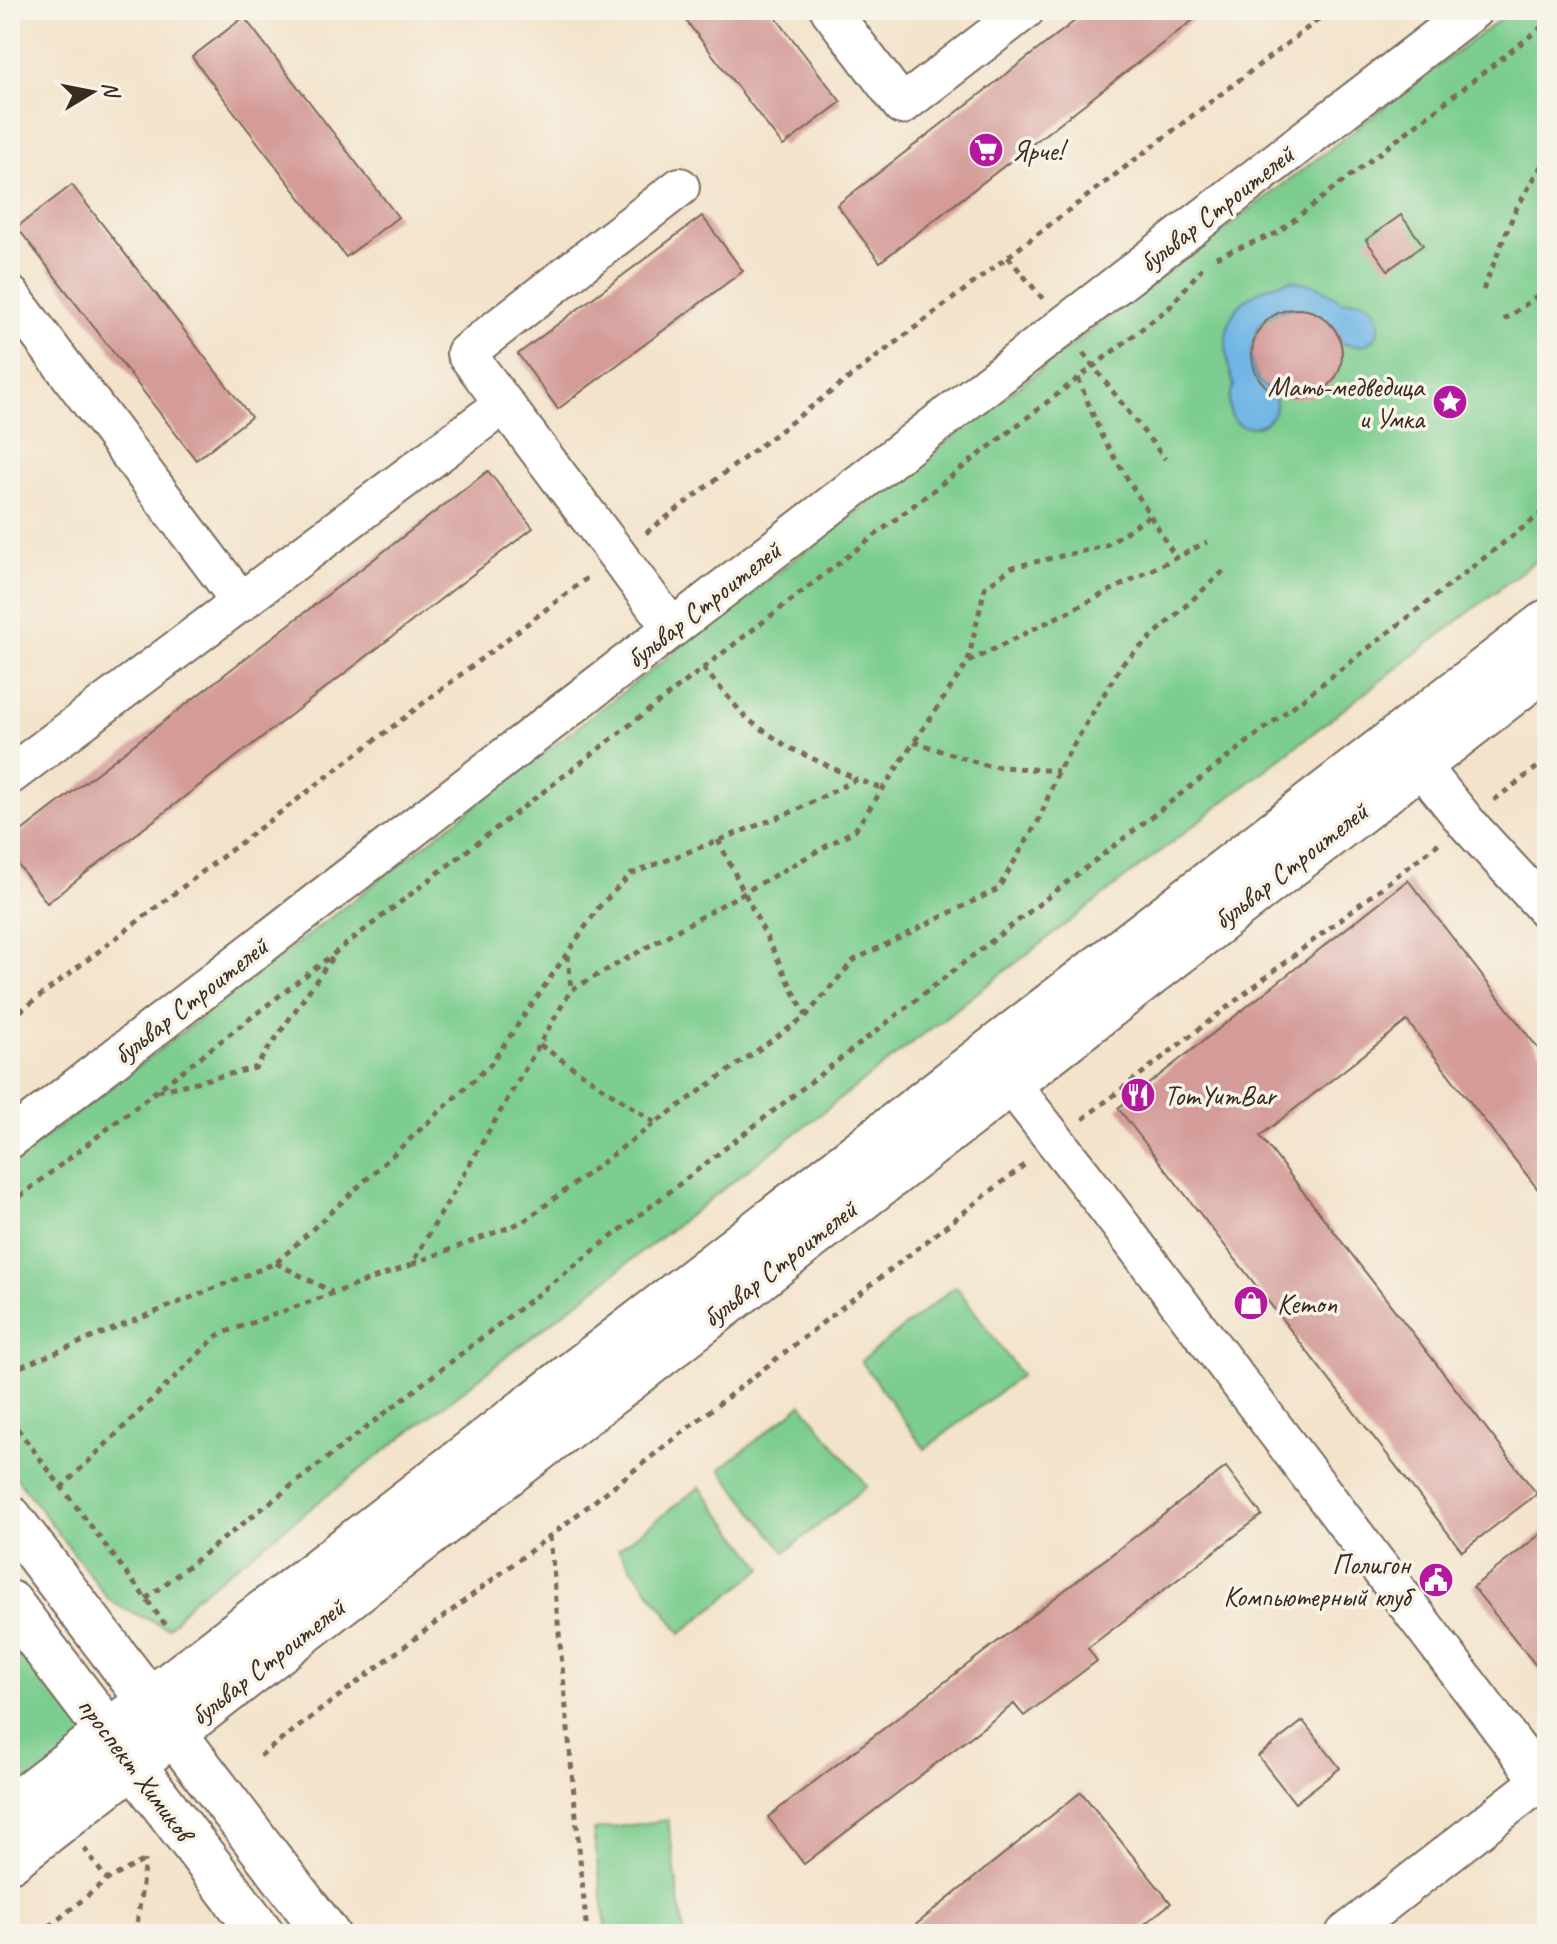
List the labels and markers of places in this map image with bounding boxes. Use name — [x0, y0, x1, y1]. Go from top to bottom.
supermarket icon: Ярче! — [967, 131, 1005, 169]
place label: Ярче! — [1012, 133, 1069, 168]
place label: Мать-медведица и Умка — [1268, 369, 1426, 436]
place icon: Мать-медведица и Умка — [1431, 383, 1469, 421]
restaurant icon: TomYumBar — [1119, 1076, 1157, 1114]
place label: TomYumBar — [1164, 1078, 1278, 1113]
shop icon: Kemon — [1232, 1284, 1270, 1322]
place label: Kemon — [1277, 1286, 1337, 1321]
place label: Полигон Компьютерный клуб — [1224, 1547, 1416, 1614]
public building icon: Полигон Компьютерный клуб — [1417, 1561, 1455, 1599]

